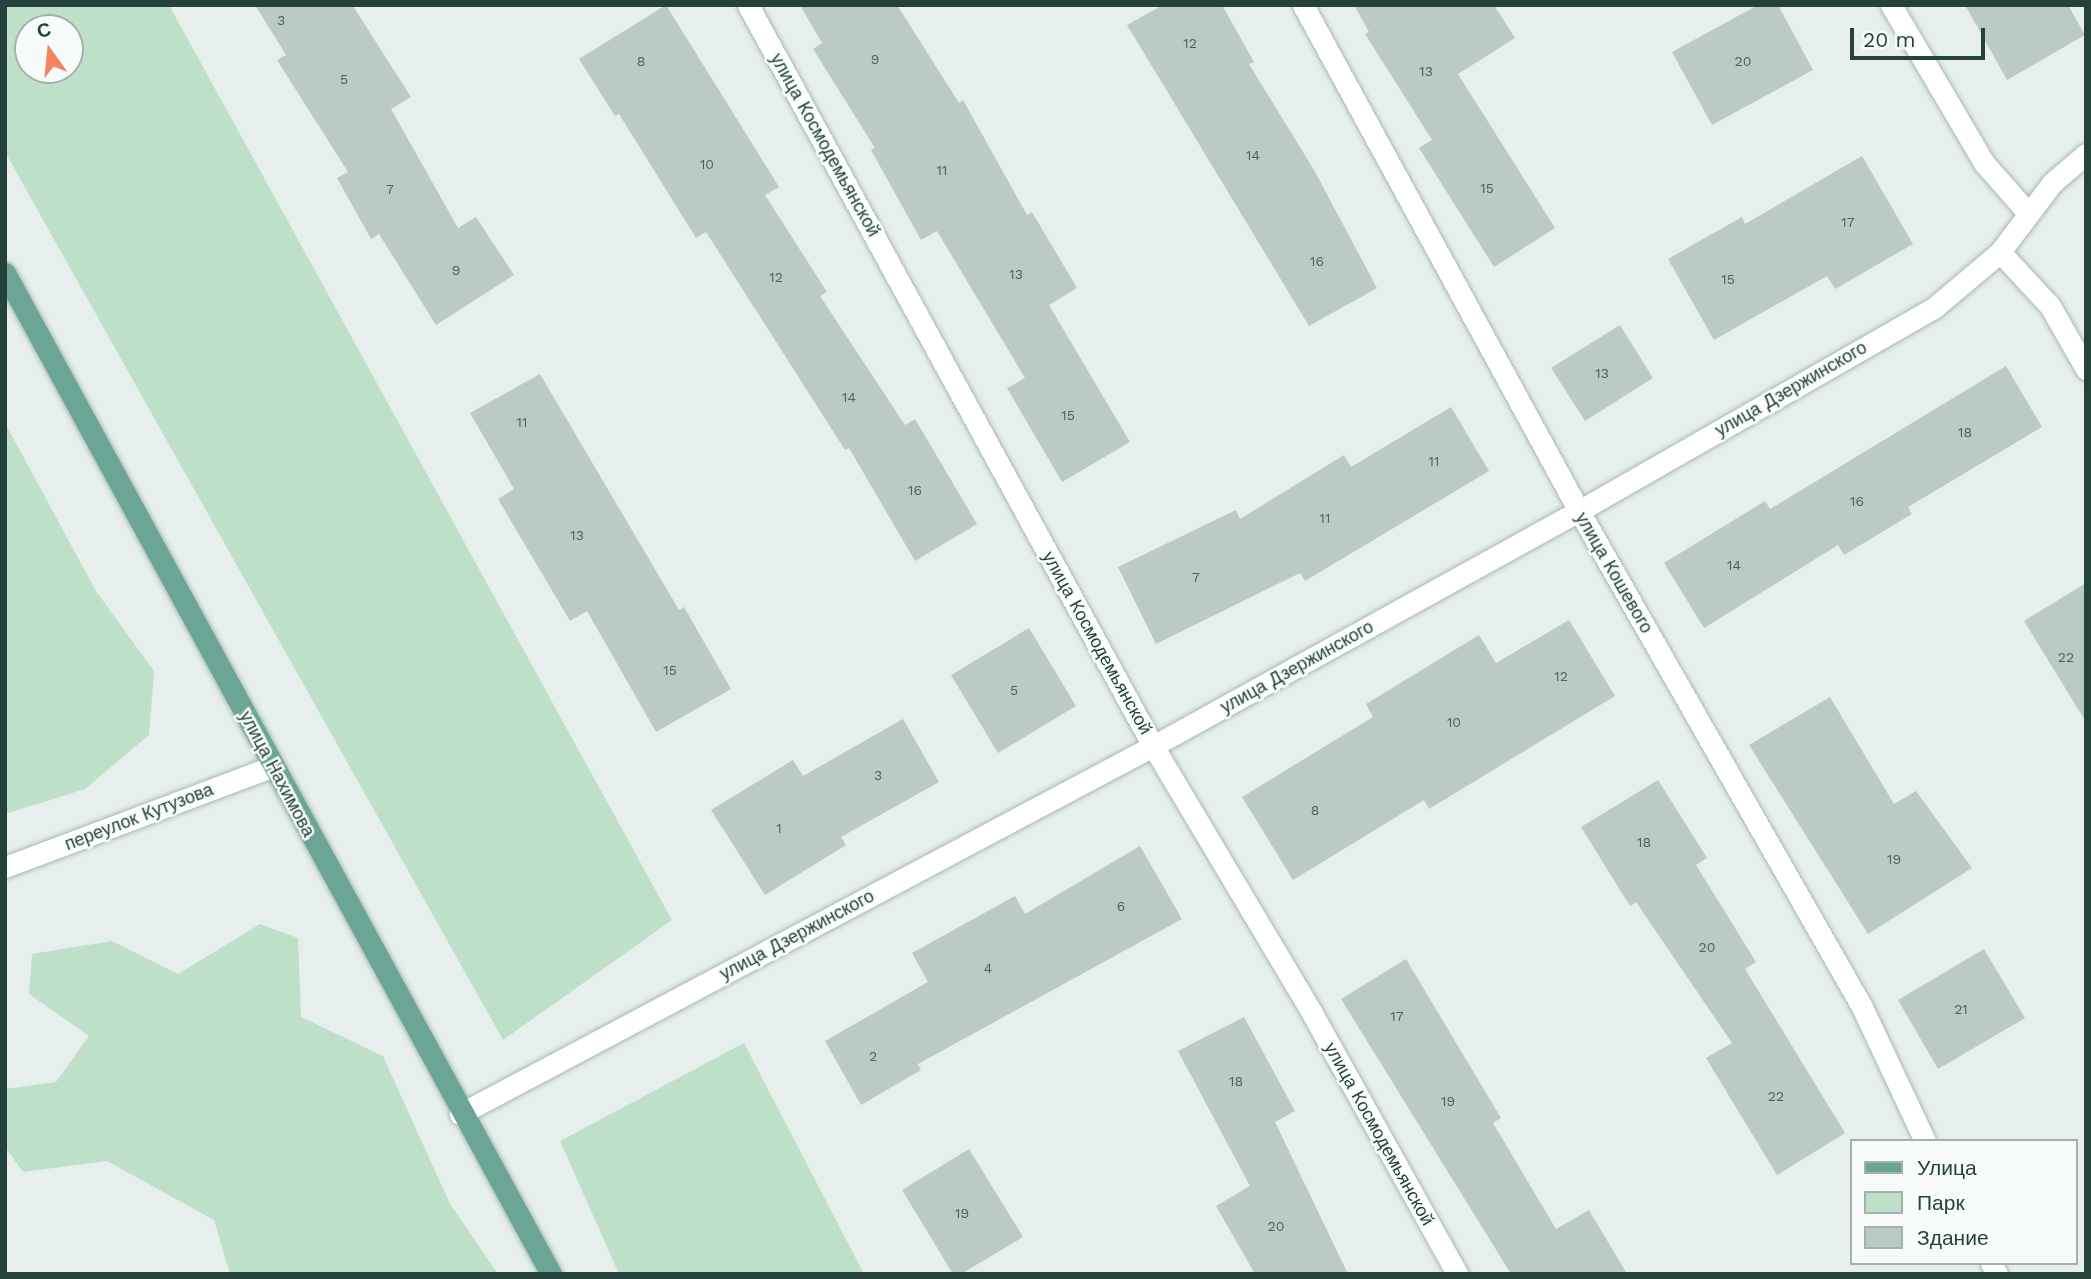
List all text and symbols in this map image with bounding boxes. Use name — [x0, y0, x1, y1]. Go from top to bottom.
house number: 3 — [277, 12, 285, 28]
north arrow — [14, 14, 84, 84]
scale bar — [1853, 14, 1988, 58]
text: С — [34, 17, 54, 43]
text: 20 m — [1863, 27, 1915, 52]
house number: 12 — [1183, 35, 1197, 51]
street label: улица Космодемьянской — [766, 50, 884, 240]
house number: 9 — [871, 51, 879, 67]
house number: 8 — [637, 53, 645, 69]
house number: 20 — [1735, 53, 1751, 69]
house number: 13 — [1419, 63, 1433, 79]
house number: 5 — [340, 71, 348, 87]
house number: 14 — [1246, 147, 1260, 163]
house number: 10 — [700, 156, 714, 172]
house number: 11 — [937, 162, 947, 178]
house number: 15 — [1480, 180, 1494, 196]
house number: 7 — [386, 181, 394, 197]
house number: 17 — [1841, 214, 1855, 230]
house number: 16 — [1310, 253, 1324, 269]
house number: 9 — [452, 262, 460, 278]
house number: 13 — [1009, 266, 1023, 282]
house number: 12 — [769, 269, 783, 285]
house number: 15 — [1721, 271, 1735, 287]
street label: улица Дзержинского — [1711, 337, 1871, 441]
house number: 13 — [1595, 365, 1609, 381]
house number: 14 — [842, 389, 856, 405]
house number: 15 — [1061, 407, 1075, 423]
house number: 11 — [517, 414, 527, 430]
house number: 18 — [1958, 424, 1972, 440]
house number: 11 — [1429, 453, 1439, 469]
house number: 16 — [908, 482, 922, 498]
house number: 16 — [1850, 493, 1864, 509]
street label: улица Кошевого — [1571, 509, 1657, 637]
house number: 11 — [1320, 510, 1330, 526]
house number: 13 — [570, 527, 584, 543]
street label: улица Космодемьянской — [1038, 548, 1156, 738]
house number: 14 — [1727, 557, 1741, 573]
house number: 7 — [1192, 569, 1200, 585]
street label: улица Дзержинского — [1217, 616, 1377, 718]
house number: 22 — [2058, 649, 2074, 665]
house number: 15 — [663, 662, 677, 678]
house number: 12 — [1554, 668, 1568, 684]
house number: 5 — [1010, 682, 1018, 698]
street label: улица Нахимова — [235, 707, 319, 841]
house number: 10 — [1447, 714, 1461, 730]
house number: 3 — [874, 767, 882, 783]
street label: переулок Кутузова — [62, 779, 216, 855]
house number: 8 — [1311, 802, 1319, 818]
house number: 1 — [776, 820, 782, 836]
house number: 18 — [1637, 834, 1651, 850]
house number: 19 — [1887, 851, 1901, 867]
street label: улица Дзержинского — [716, 885, 878, 985]
house number: 6 — [1117, 898, 1125, 914]
house number: 20 — [1699, 939, 1715, 955]
house number: 4 — [984, 960, 992, 976]
house number: 21 — [1954, 1001, 1968, 1017]
house number: 17 — [1390, 1008, 1404, 1024]
street label: улица Космодемьянской — [1320, 1039, 1438, 1229]
house number: 2 — [869, 1048, 877, 1064]
house number: 18 — [1229, 1073, 1243, 1089]
house number: 22 — [1768, 1088, 1784, 1104]
house number: 19 — [1441, 1093, 1455, 1109]
legend — [1850, 1139, 2077, 1265]
text: Улица — [1917, 1155, 1977, 1180]
text: Парк — [1917, 1190, 1965, 1215]
house number: 19 — [955, 1205, 969, 1221]
house number: 20 — [1268, 1218, 1284, 1234]
text: Здание — [1917, 1225, 1989, 1250]

